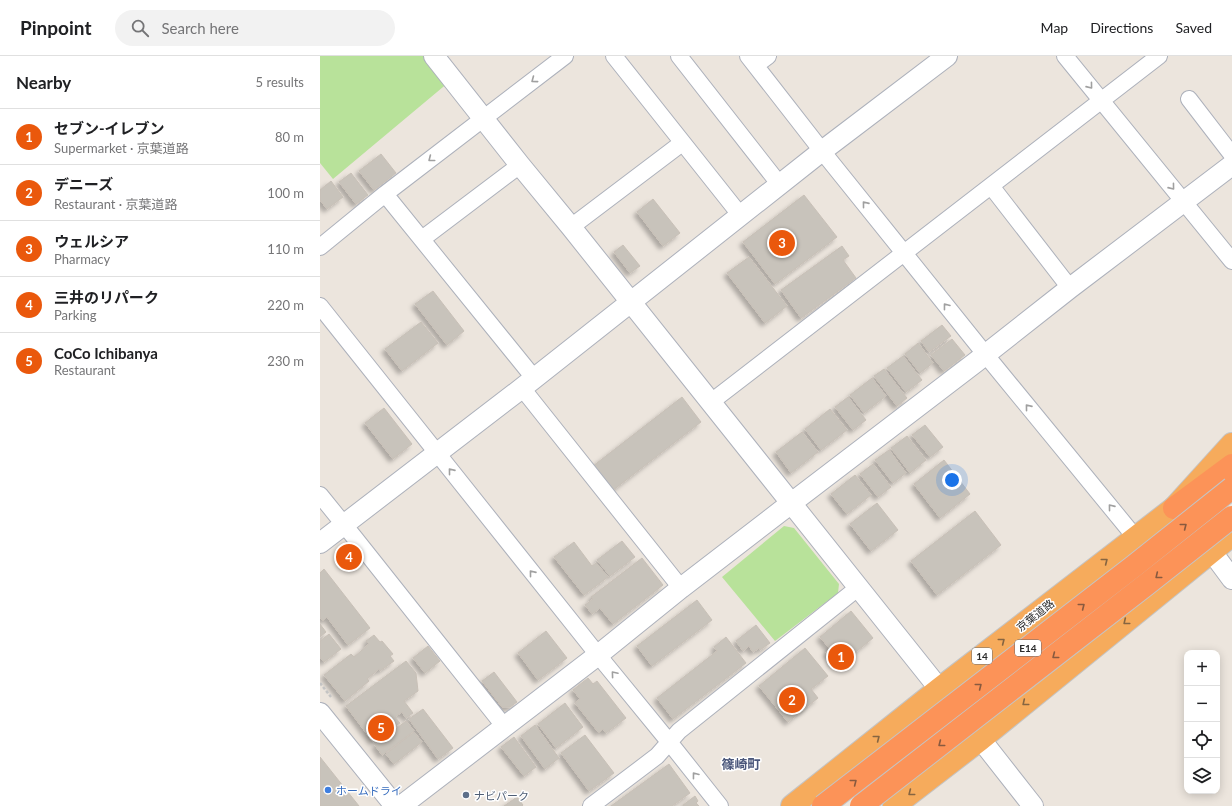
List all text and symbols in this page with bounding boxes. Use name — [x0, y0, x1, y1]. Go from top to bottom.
search box — [115, 10, 395, 46]
text: Pinpoint — [20, 16, 91, 39]
icon: search — [129, 17, 151, 39]
text: Search here — [161, 19, 239, 37]
text: Map — [1041, 19, 1068, 36]
text: Directions — [1090, 19, 1153, 36]
text: Saved — [1175, 19, 1212, 36]
text: Nearby — [16, 72, 71, 93]
text: 5 results — [256, 74, 304, 90]
one-way arrow — [531, 75, 538, 82]
one-way arrow — [1085, 82, 1092, 89]
text: セブン-イレブン — [54, 119, 165, 137]
text: 1 — [25, 129, 33, 145]
text: 80 m — [275, 129, 304, 145]
text: Supermarket · 京葉道路 — [54, 140, 189, 156]
one-way arrow — [428, 154, 435, 161]
text: デニーズ — [54, 175, 113, 193]
one-way arrow — [1167, 183, 1174, 190]
text: 2 — [25, 185, 33, 201]
text: 100 m — [267, 185, 304, 201]
text: Restaurant · 京葉道路 — [54, 196, 178, 212]
one-way arrow — [863, 202, 870, 209]
pin: 3 — [769, 228, 795, 258]
text: ウェルシア — [54, 232, 129, 250]
text: 3 — [25, 241, 33, 257]
text: 110 m — [267, 241, 304, 257]
text: Pharmacy — [54, 251, 110, 267]
text: 三井のリパーク — [54, 288, 159, 306]
text: 4 — [25, 297, 33, 313]
text: 220 m — [267, 297, 304, 313]
one-way arrow — [944, 303, 951, 310]
text: Parking — [54, 307, 97, 323]
text: CoCo Ichibanya — [54, 344, 158, 362]
text: 5 — [25, 353, 33, 369]
text: 230 m — [267, 353, 304, 369]
text: Restaurant — [54, 362, 116, 378]
one-way arrow — [1026, 404, 1033, 412]
one-way arrow — [449, 469, 456, 476]
your location — [942, 470, 962, 490]
one-way arrow — [1108, 505, 1115, 512]
one-way arrow — [1180, 524, 1187, 531]
pin: 4 — [336, 542, 362, 572]
one-way arrow — [1100, 559, 1107, 566]
one-way arrow — [530, 571, 537, 578]
one-way arrow — [1155, 571, 1162, 578]
street label: 京葉道路 — [1014, 596, 1056, 634]
one-way arrow — [1077, 604, 1084, 611]
one-way arrow — [1123, 617, 1130, 624]
one-way arrow — [997, 639, 1004, 646]
road number: E14 — [1015, 640, 1041, 656]
pin: 1 — [828, 642, 854, 672]
road number: 14 — [972, 648, 992, 664]
map controls — [1184, 650, 1220, 794]
button: + — [1184, 650, 1220, 686]
one-way arrow — [1053, 651, 1060, 658]
one-way arrow — [611, 672, 618, 679]
one-way arrow — [975, 683, 982, 690]
pin: 2 — [779, 685, 805, 715]
button: − — [1184, 686, 1220, 722]
one-way arrow — [1022, 699, 1029, 706]
pin: 5 — [368, 713, 394, 743]
button: locate — [1184, 722, 1220, 758]
one-way arrow — [873, 736, 880, 743]
one-way arrow — [939, 739, 946, 746]
district label: 篠崎町 — [721, 756, 761, 772]
button: layers — [1184, 758, 1220, 794]
one-way arrow — [693, 773, 700, 780]
one-way arrow — [850, 779, 857, 787]
place label: ホームドライ — [336, 784, 402, 797]
marker: ホームドライ — [323, 785, 333, 795]
one-way arrow — [909, 788, 916, 795]
place label: ナビパーク — [474, 789, 529, 802]
marker: ナビパーク — [461, 790, 471, 800]

